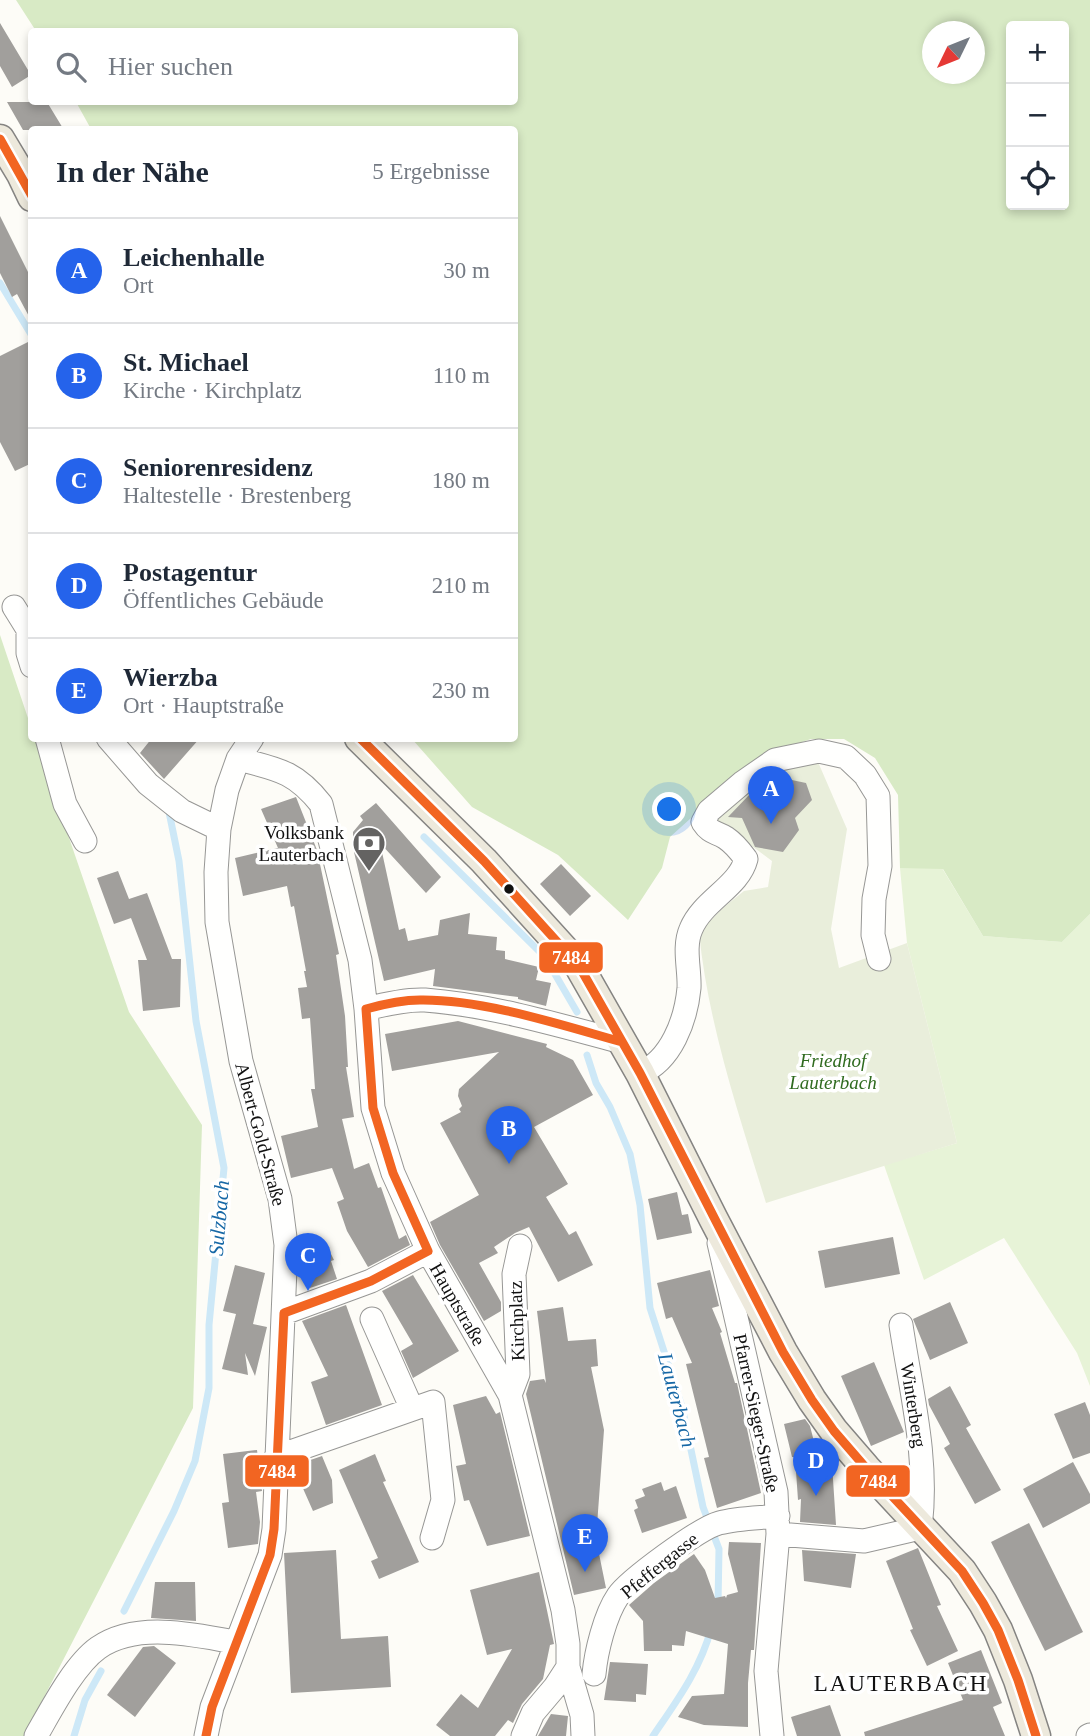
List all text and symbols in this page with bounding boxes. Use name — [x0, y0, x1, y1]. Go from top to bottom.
north arrow — [922, 21, 985, 84]
map controls — [1006, 21, 1069, 210]
button: + — [1006, 21, 1069, 84]
search box — [28, 28, 518, 105]
icon: search — [52, 48, 90, 86]
text: Hier suchen — [108, 52, 233, 81]
button: − — [1006, 84, 1069, 147]
button: locate — [1006, 147, 1069, 210]
text: In der Nähe — [56, 155, 209, 188]
text: 5 Ergebnisse — [372, 159, 490, 184]
text: Leichenhalle — [123, 243, 265, 272]
text: A — [71, 258, 87, 283]
text: 30 m — [443, 258, 490, 283]
text: Ort — [123, 273, 154, 298]
text: St. Michael — [123, 348, 249, 377]
text: B — [71, 363, 87, 388]
text: 110 m — [433, 363, 490, 388]
text: Kirche · Kirchplatz — [123, 378, 302, 403]
text: Seniorenresidenz — [123, 453, 313, 482]
text: C — [71, 468, 87, 493]
text: 180 m — [432, 468, 490, 493]
text: Haltestelle · Brestenberg — [123, 483, 351, 508]
text: Postagentur — [123, 558, 257, 587]
text: D — [71, 573, 87, 598]
text: 210 m — [432, 573, 490, 598]
text: Öffentliches Gebäude — [123, 588, 324, 613]
text: Wierzba — [123, 663, 218, 692]
text: E — [71, 678, 87, 703]
text: 230 m — [432, 678, 490, 703]
text: Ort · Hauptstraße — [123, 693, 284, 718]
pin: A — [748, 766, 794, 824]
your location — [652, 792, 686, 826]
place label: Volksbank Lauterbach — [259, 822, 344, 865]
bank icon: Volksbank Lauterbach — [350, 824, 388, 873]
unlabelled marker — [502, 882, 516, 896]
line badge: 7484 — [538, 941, 604, 974]
text: 7484 — [552, 947, 591, 968]
park label: Friedhof Lauterbach — [788, 1050, 877, 1093]
street label: Albert-Gold-Straße — [231, 1060, 290, 1208]
pin: B — [486, 1106, 532, 1164]
water label: Sulzbach — [204, 1179, 234, 1257]
pin: C — [285, 1233, 331, 1291]
street label: Hauptstraße — [426, 1259, 490, 1349]
street label: Kirchplatz — [505, 1281, 528, 1361]
street label: Pfarrer-Sieger-Straße — [729, 1332, 784, 1494]
water label: Lauterbach — [653, 1349, 701, 1450]
street label: Winterberg — [896, 1361, 931, 1449]
pin: D — [793, 1438, 839, 1496]
line badge: 7484 — [244, 1454, 310, 1488]
text: 7484 — [258, 1461, 297, 1482]
line badge: 7484 — [845, 1464, 911, 1498]
text: 7484 — [859, 1471, 898, 1492]
pin: E — [562, 1514, 608, 1572]
street label: Pfeffergasse — [616, 1528, 702, 1603]
district label: LAUTERBACH — [814, 1671, 988, 1696]

